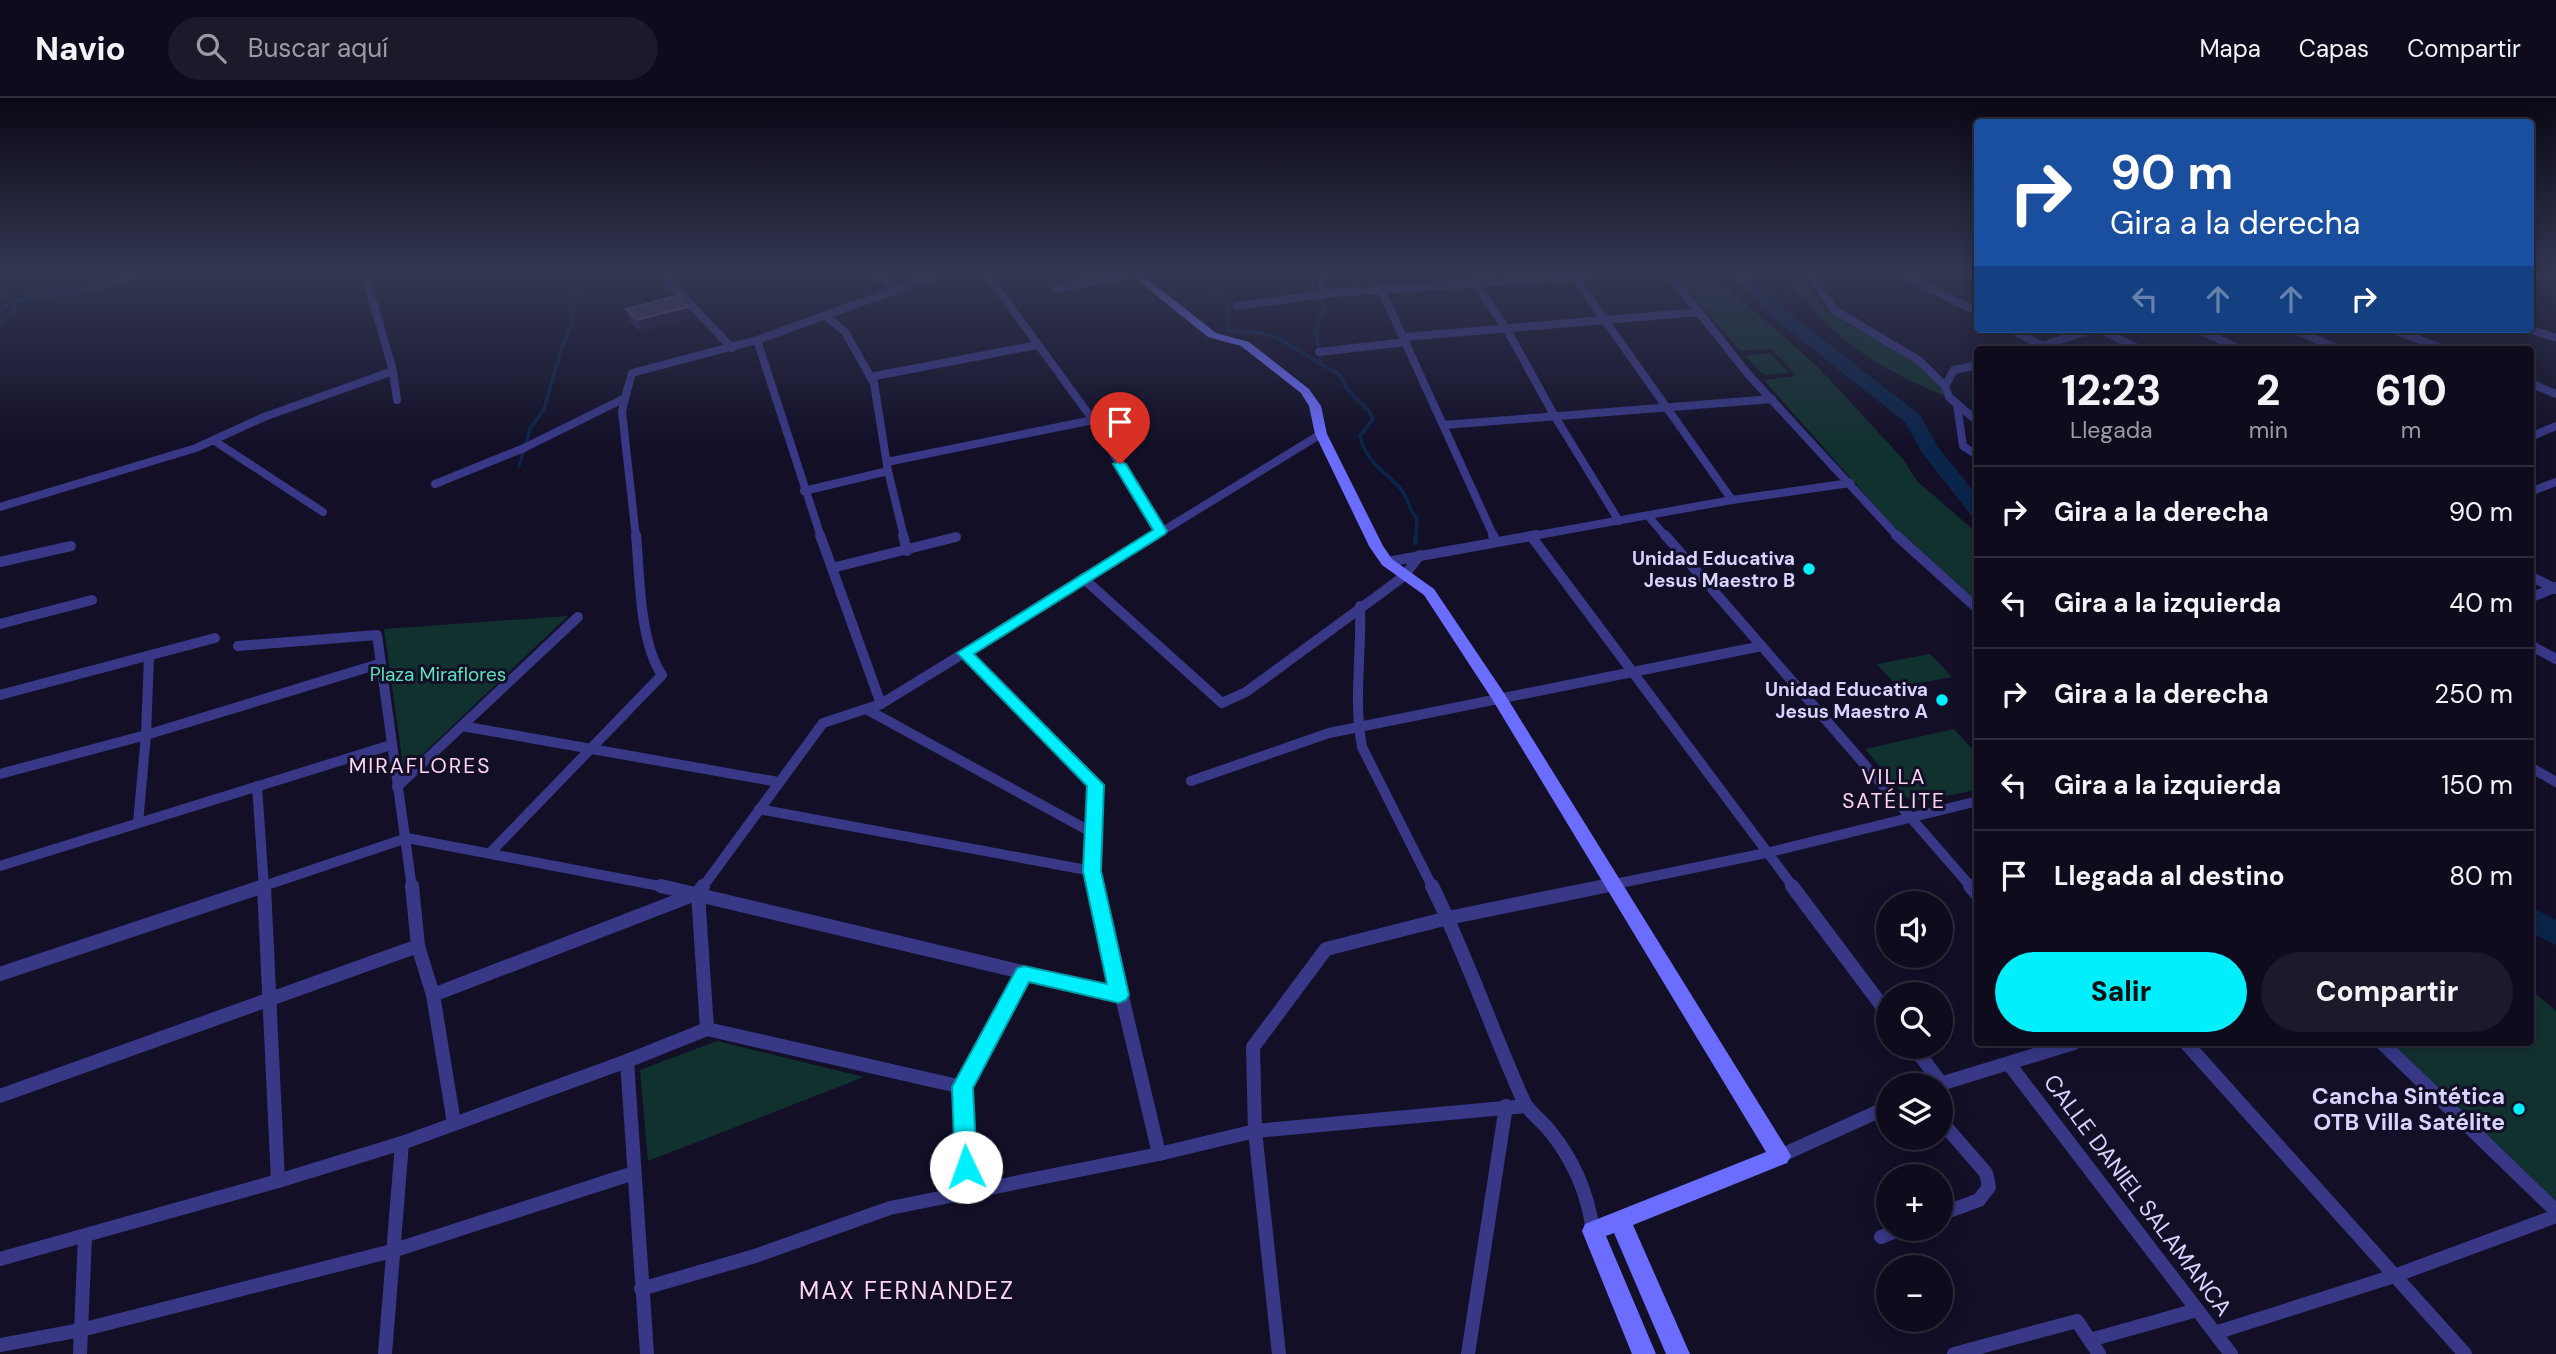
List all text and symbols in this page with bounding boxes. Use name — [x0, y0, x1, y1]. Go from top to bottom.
search box — [168, 17, 658, 80]
text: Navio — [35, 27, 126, 70]
icon: search — [192, 29, 230, 67]
text: Buscar aquí — [248, 31, 388, 65]
text: Mapa — [2199, 33, 2261, 64]
text: Capas — [2299, 33, 2369, 64]
text: Compartir — [2407, 33, 2521, 64]
text: 90 m — [2110, 140, 2233, 204]
icon: right — [1995, 147, 2086, 238]
text: Gira a la derecha — [2110, 202, 2360, 244]
icon: left — [2126, 280, 2164, 318]
icon: ahead — [2199, 280, 2237, 318]
icon: ahead — [2272, 280, 2310, 318]
icon: right — [2345, 280, 2383, 318]
text: 12:23 — [2061, 363, 2161, 418]
text: 2 — [2256, 363, 2280, 418]
text: 610 — [2375, 363, 2447, 418]
pin — [1090, 392, 1150, 464]
icon: arrive — [1101, 403, 1139, 441]
text: Llegada — [2070, 415, 2153, 445]
text: min — [2249, 415, 2288, 445]
text: m — [2401, 415, 2421, 445]
icon: right — [1995, 493, 2033, 531]
text: Gira a la derecha — [2054, 495, 2269, 529]
text: 90 m — [2449, 495, 2513, 529]
place label: Unidad Educativa Jesus Maestro B — [1632, 546, 1795, 593]
marker: Unidad Educativa Jesus Maestro B — [1801, 561, 1817, 577]
icon: left — [1995, 584, 2033, 622]
text: Gira a la izquierda — [2054, 586, 2281, 620]
text: 40 m — [2449, 586, 2513, 620]
park label: Plaza Miraflores — [370, 662, 506, 687]
icon: right — [1995, 675, 2033, 713]
place label: Unidad Educativa Jesus Maestro A — [1765, 677, 1929, 724]
text: Gira a la derecha — [2054, 677, 2269, 711]
text: 250 m — [2434, 677, 2513, 711]
marker: Unidad Educativa Jesus Maestro A — [1934, 692, 1950, 708]
district label: MIRAFLORES — [349, 752, 491, 780]
district label: VILLA SATÉLITE — [1842, 763, 1946, 815]
icon: left — [1995, 766, 2033, 804]
text: Gira a la izquierda — [2054, 768, 2281, 802]
text: 150 m — [2441, 768, 2513, 802]
icon: arrive — [1995, 857, 2033, 895]
text: Llegada al destino — [2054, 859, 2285, 893]
text: 80 m — [2449, 859, 2513, 893]
map controls — [1876, 891, 1953, 1332]
button: sound — [1876, 891, 1953, 968]
button: Salir — [1995, 952, 2247, 1032]
button: Compartir — [2261, 952, 2513, 1032]
button: search — [1876, 982, 1953, 1059]
street label: CALLE DANIEL SALAMANCA — [2037, 1068, 2239, 1322]
button: layers — [1876, 1073, 1953, 1150]
place label: Cancha Sintética OTB Villa Satélite — [2312, 1081, 2505, 1137]
marker: Cancha Sintética OTB Villa Satélite — [2511, 1101, 2527, 1117]
position arrow — [929, 1130, 1003, 1204]
button: + — [1876, 1164, 1953, 1241]
button: − — [1876, 1255, 1953, 1332]
district label: MAX FERNANDEZ — [799, 1275, 1015, 1306]

